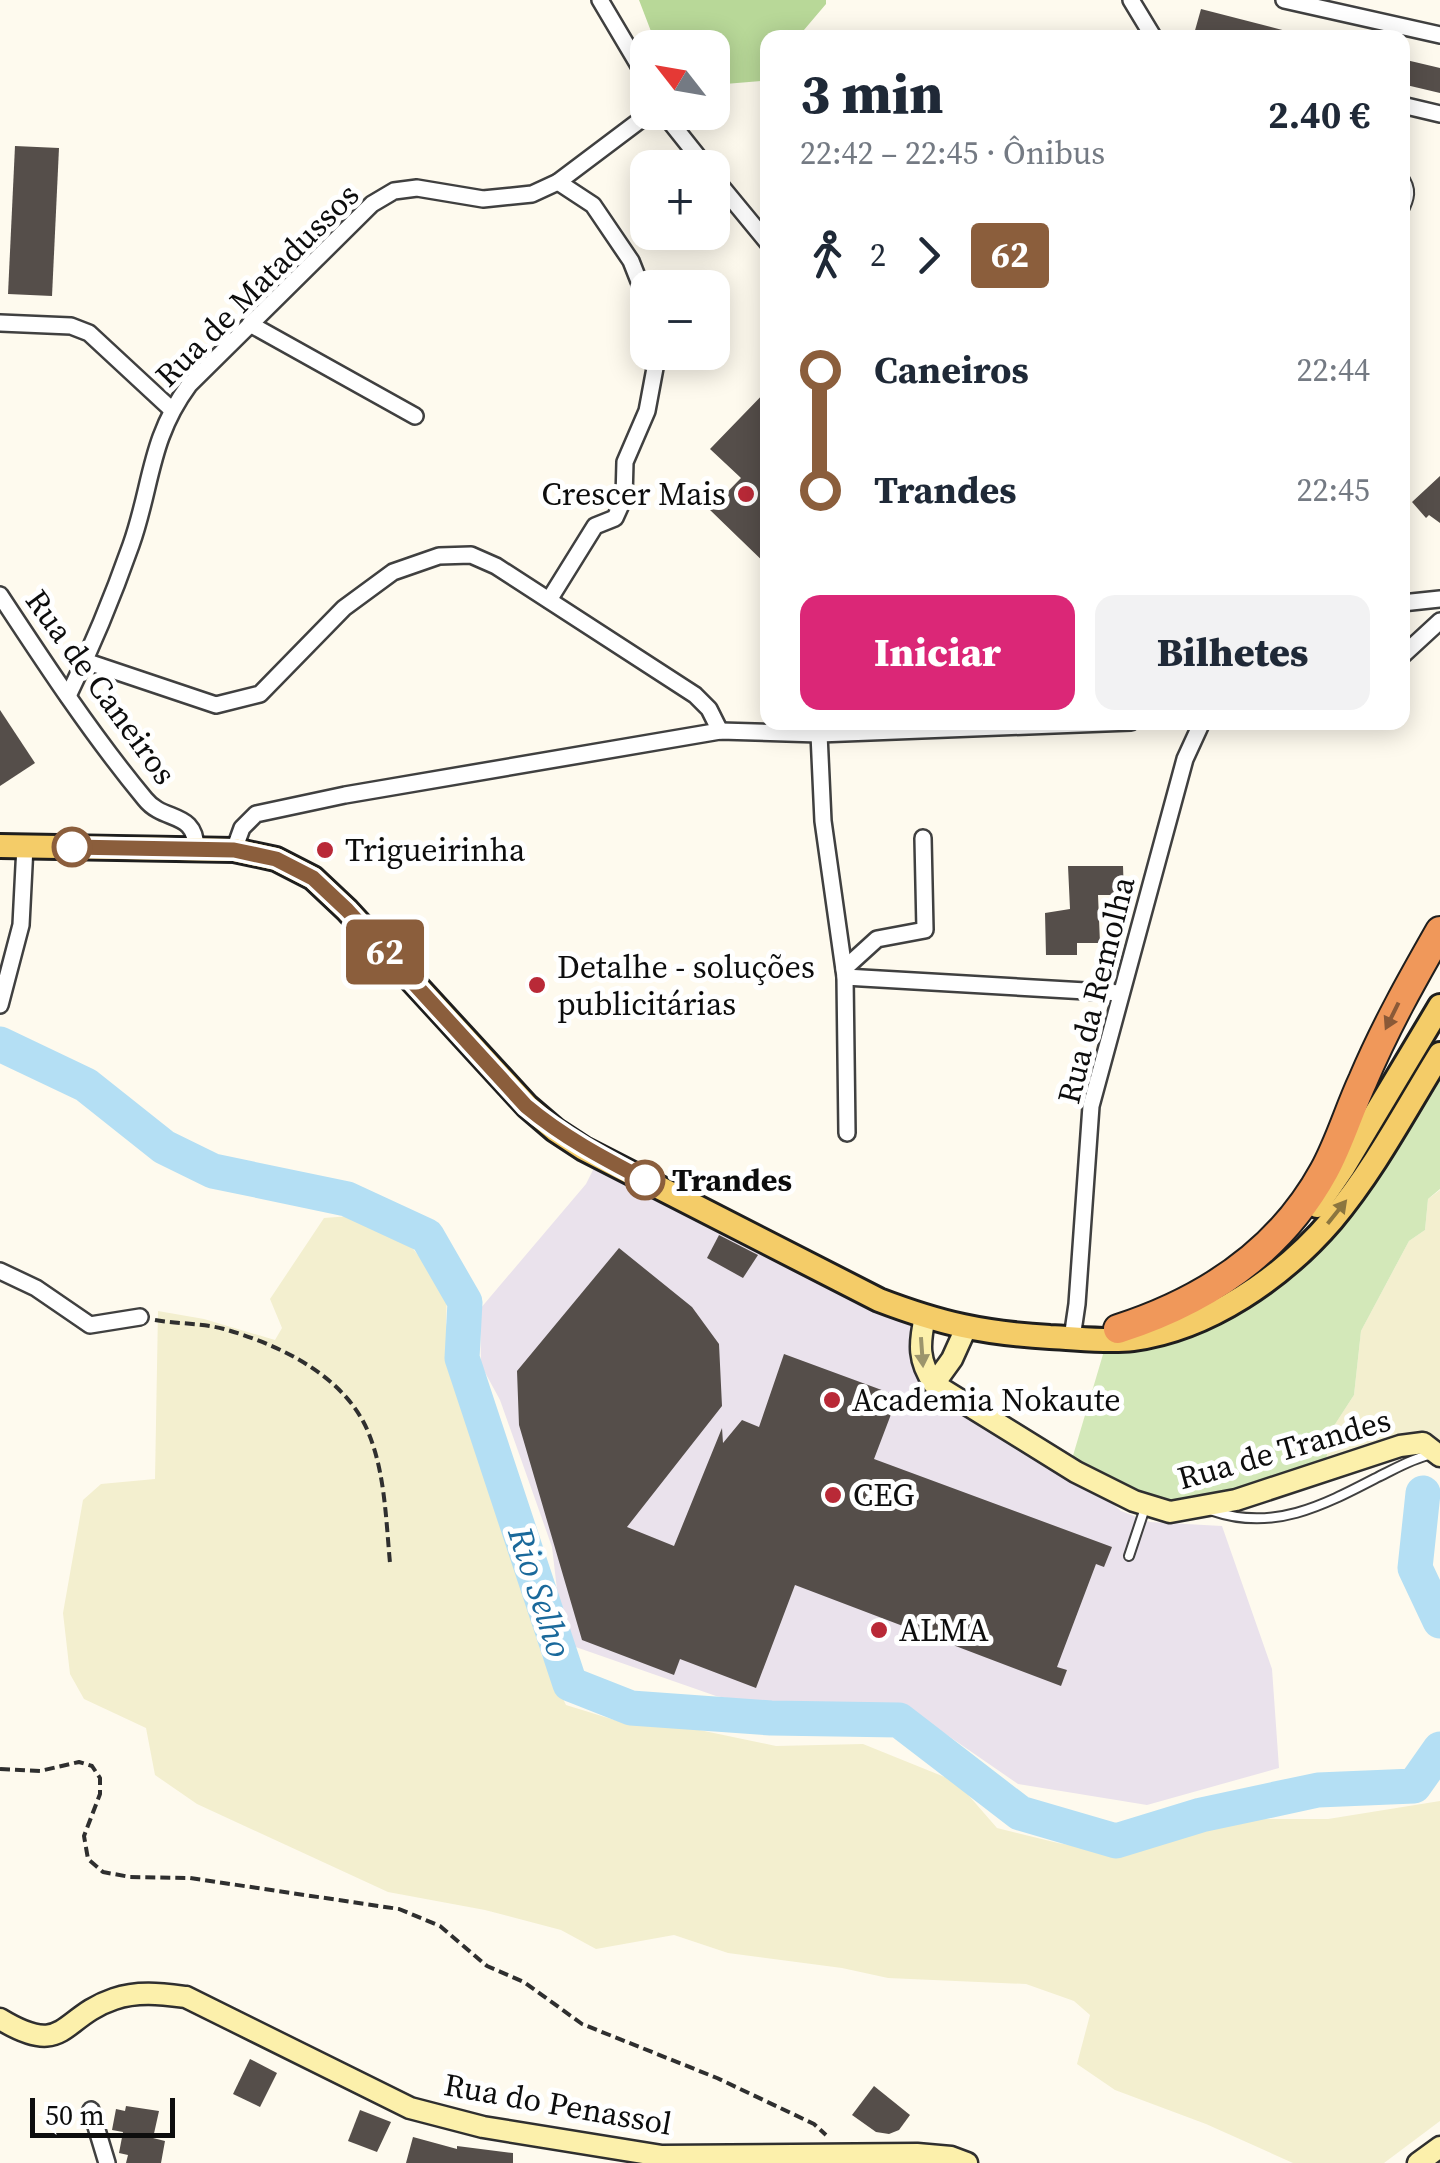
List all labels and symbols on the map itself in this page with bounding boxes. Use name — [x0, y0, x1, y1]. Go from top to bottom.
north arrow — [630, 30, 730, 130]
street label: Rua de Matadussos — [145, 173, 369, 397]
place label: Crescer Mais — [542, 472, 726, 516]
marker: Crescer Mais — [735, 483, 757, 505]
street label: Rua de Caneiros — [15, 581, 187, 793]
unlabelled marker — [53, 828, 91, 866]
place label: Trigueirinha — [345, 828, 526, 872]
marker: Trigueirinha — [314, 839, 336, 861]
street label: Rua da Remolha — [1047, 871, 1146, 1108]
line badge: 62 — [340, 920, 430, 984]
place label: Detalhe - soluções publicitárias — [557, 945, 815, 1026]
marker: Detalhe - soluções publicitárias — [526, 974, 548, 996]
one-way arrow — [1384, 1002, 1401, 1031]
place label: Trandes — [672, 1158, 792, 1202]
marker: Trandes — [626, 1161, 664, 1199]
one-way arrow — [1326, 1199, 1347, 1225]
one-way arrow — [915, 1337, 931, 1368]
place label: Academia Nokaute — [852, 1378, 1121, 1422]
marker: Academia Nokaute — [821, 1389, 843, 1411]
street label: Rua de Trandes — [1172, 1398, 1396, 1500]
place label: CEG — [853, 1473, 914, 1517]
marker: CEG — [822, 1484, 844, 1506]
water label: Rio Selho — [496, 1520, 584, 1664]
place label: ALMA — [899, 1608, 989, 1652]
marker: ALMA — [868, 1619, 890, 1641]
street label: Rua do Penassol — [441, 2062, 675, 2146]
scale bar — [30, 2093, 175, 2138]

